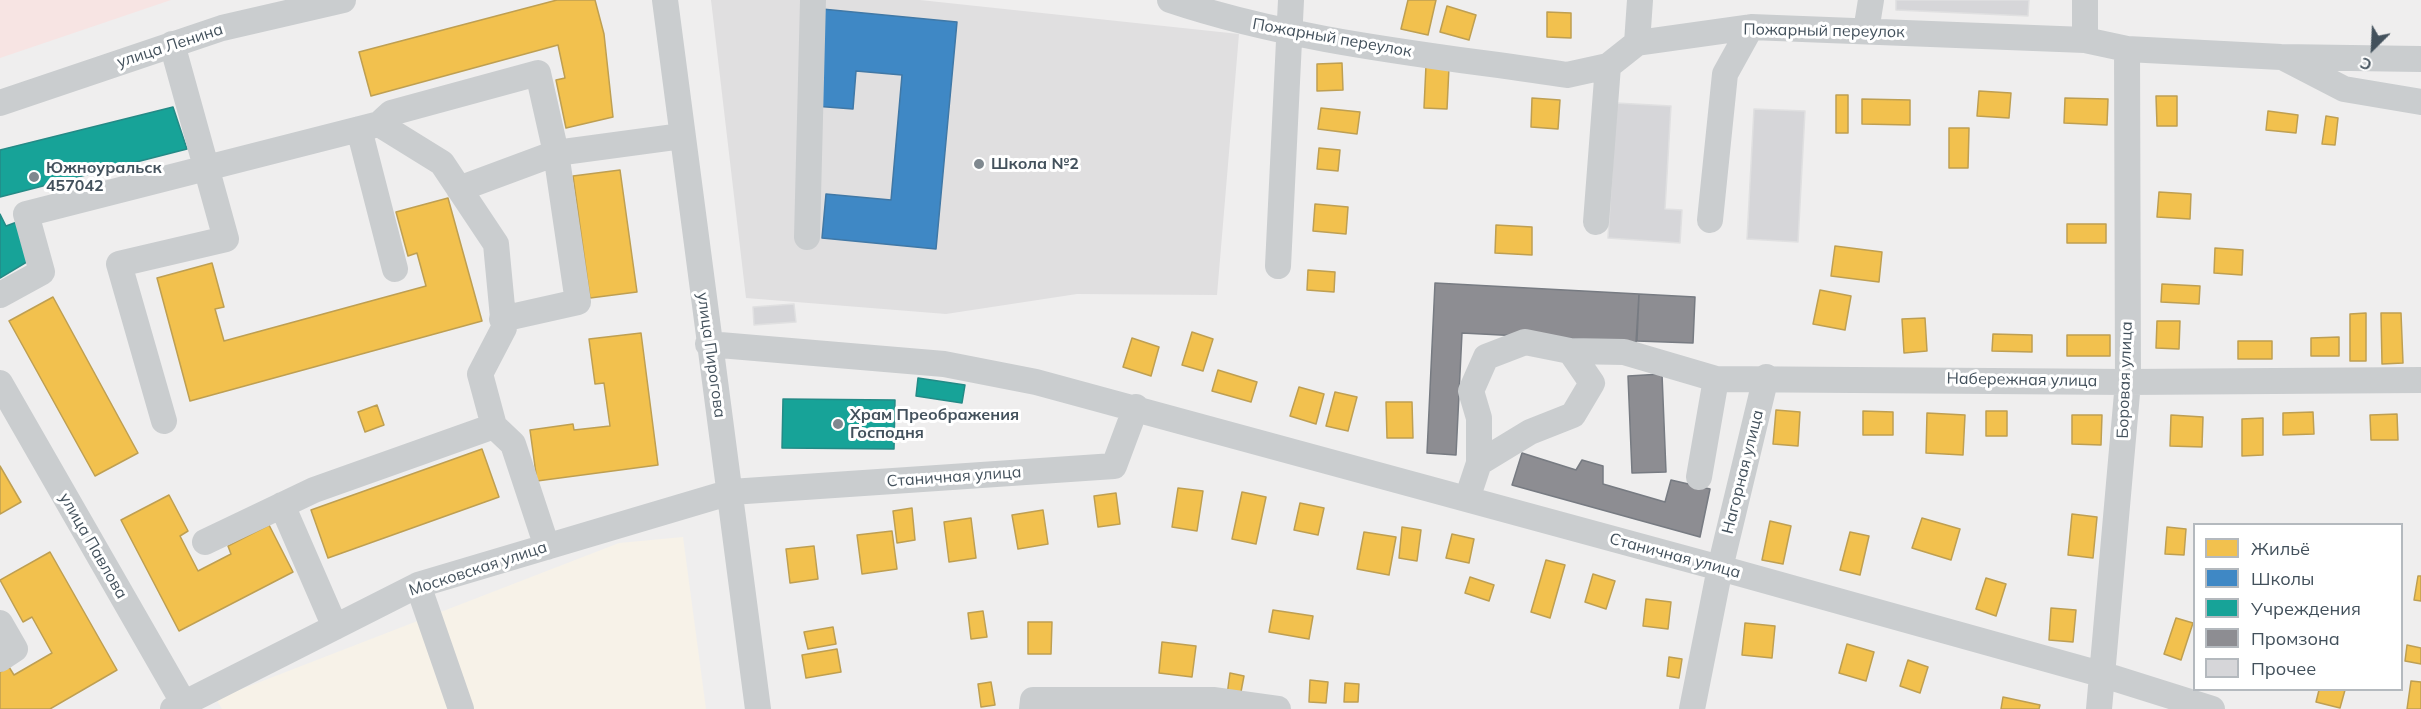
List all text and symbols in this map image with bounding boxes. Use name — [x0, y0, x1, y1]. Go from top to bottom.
street label: Пожарный переулок — [1251, 15, 1413, 61]
north arrow — [2343, 18, 2403, 78]
street label: улица Ленина — [115, 20, 225, 72]
street label: Пожарный переулок — [1743, 20, 1905, 42]
text: С — [2357, 53, 2375, 76]
place label: Школа №2 — [991, 154, 1079, 174]
marker: Школа №2 — [972, 157, 986, 171]
place label: Южноуральск 457042 — [46, 158, 162, 196]
marker: Южноуральск 457042 — [27, 170, 41, 184]
street label: улица Пирогова — [693, 291, 729, 419]
street label: Боровая улица — [2113, 321, 2137, 439]
street label: Набережная улица — [1947, 369, 2097, 391]
place label: Храм Преображения Господня — [850, 405, 1019, 443]
street label: Нагорная улица — [1718, 408, 1768, 536]
marker: Храм Преображения Господня — [831, 417, 845, 431]
street label: Станичная улица — [886, 463, 1022, 491]
street label: улица Павлова — [55, 490, 131, 602]
legend — [2193, 523, 2403, 691]
street label: Станичная улица — [1607, 529, 1743, 583]
text: Жильё — [2251, 537, 2310, 560]
street label: Московская улица — [407, 538, 549, 600]
text: Школы — [2251, 567, 2314, 590]
text: Учреждения — [2251, 597, 2361, 620]
text: Промзона — [2251, 627, 2340, 650]
text: Прочее — [2251, 657, 2316, 680]

